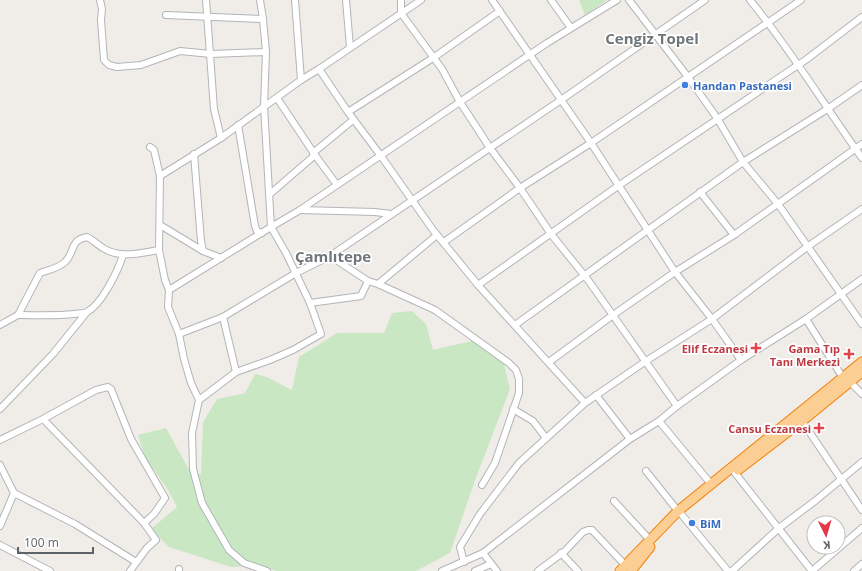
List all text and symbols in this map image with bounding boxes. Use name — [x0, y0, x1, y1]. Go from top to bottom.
district label: Cengiz Topel — [605, 28, 699, 48]
place label: Handan Pastanesi — [693, 78, 792, 93]
marker: Handan Pastanesi — [680, 80, 690, 90]
district label: Çamlıtepe — [295, 246, 371, 266]
place label: Elif Eczanesi — [682, 341, 748, 356]
place label: Gama Tıp Tanı Merkezi — [770, 341, 840, 369]
marker: Elif Eczanesi — [751, 343, 761, 353]
marker: Gama Tıp Tanı Merkezi — [843, 348, 855, 360]
place label: Cansu Eczanesi — [728, 421, 811, 436]
marker: Cansu Eczanesi — [814, 423, 824, 433]
north arrow — [806, 515, 846, 555]
place label: BiM — [700, 516, 721, 531]
marker: BiM — [687, 518, 697, 528]
scale bar — [18, 529, 93, 555]
text: 100 m — [24, 534, 59, 551]
text: K — [822, 538, 831, 553]

